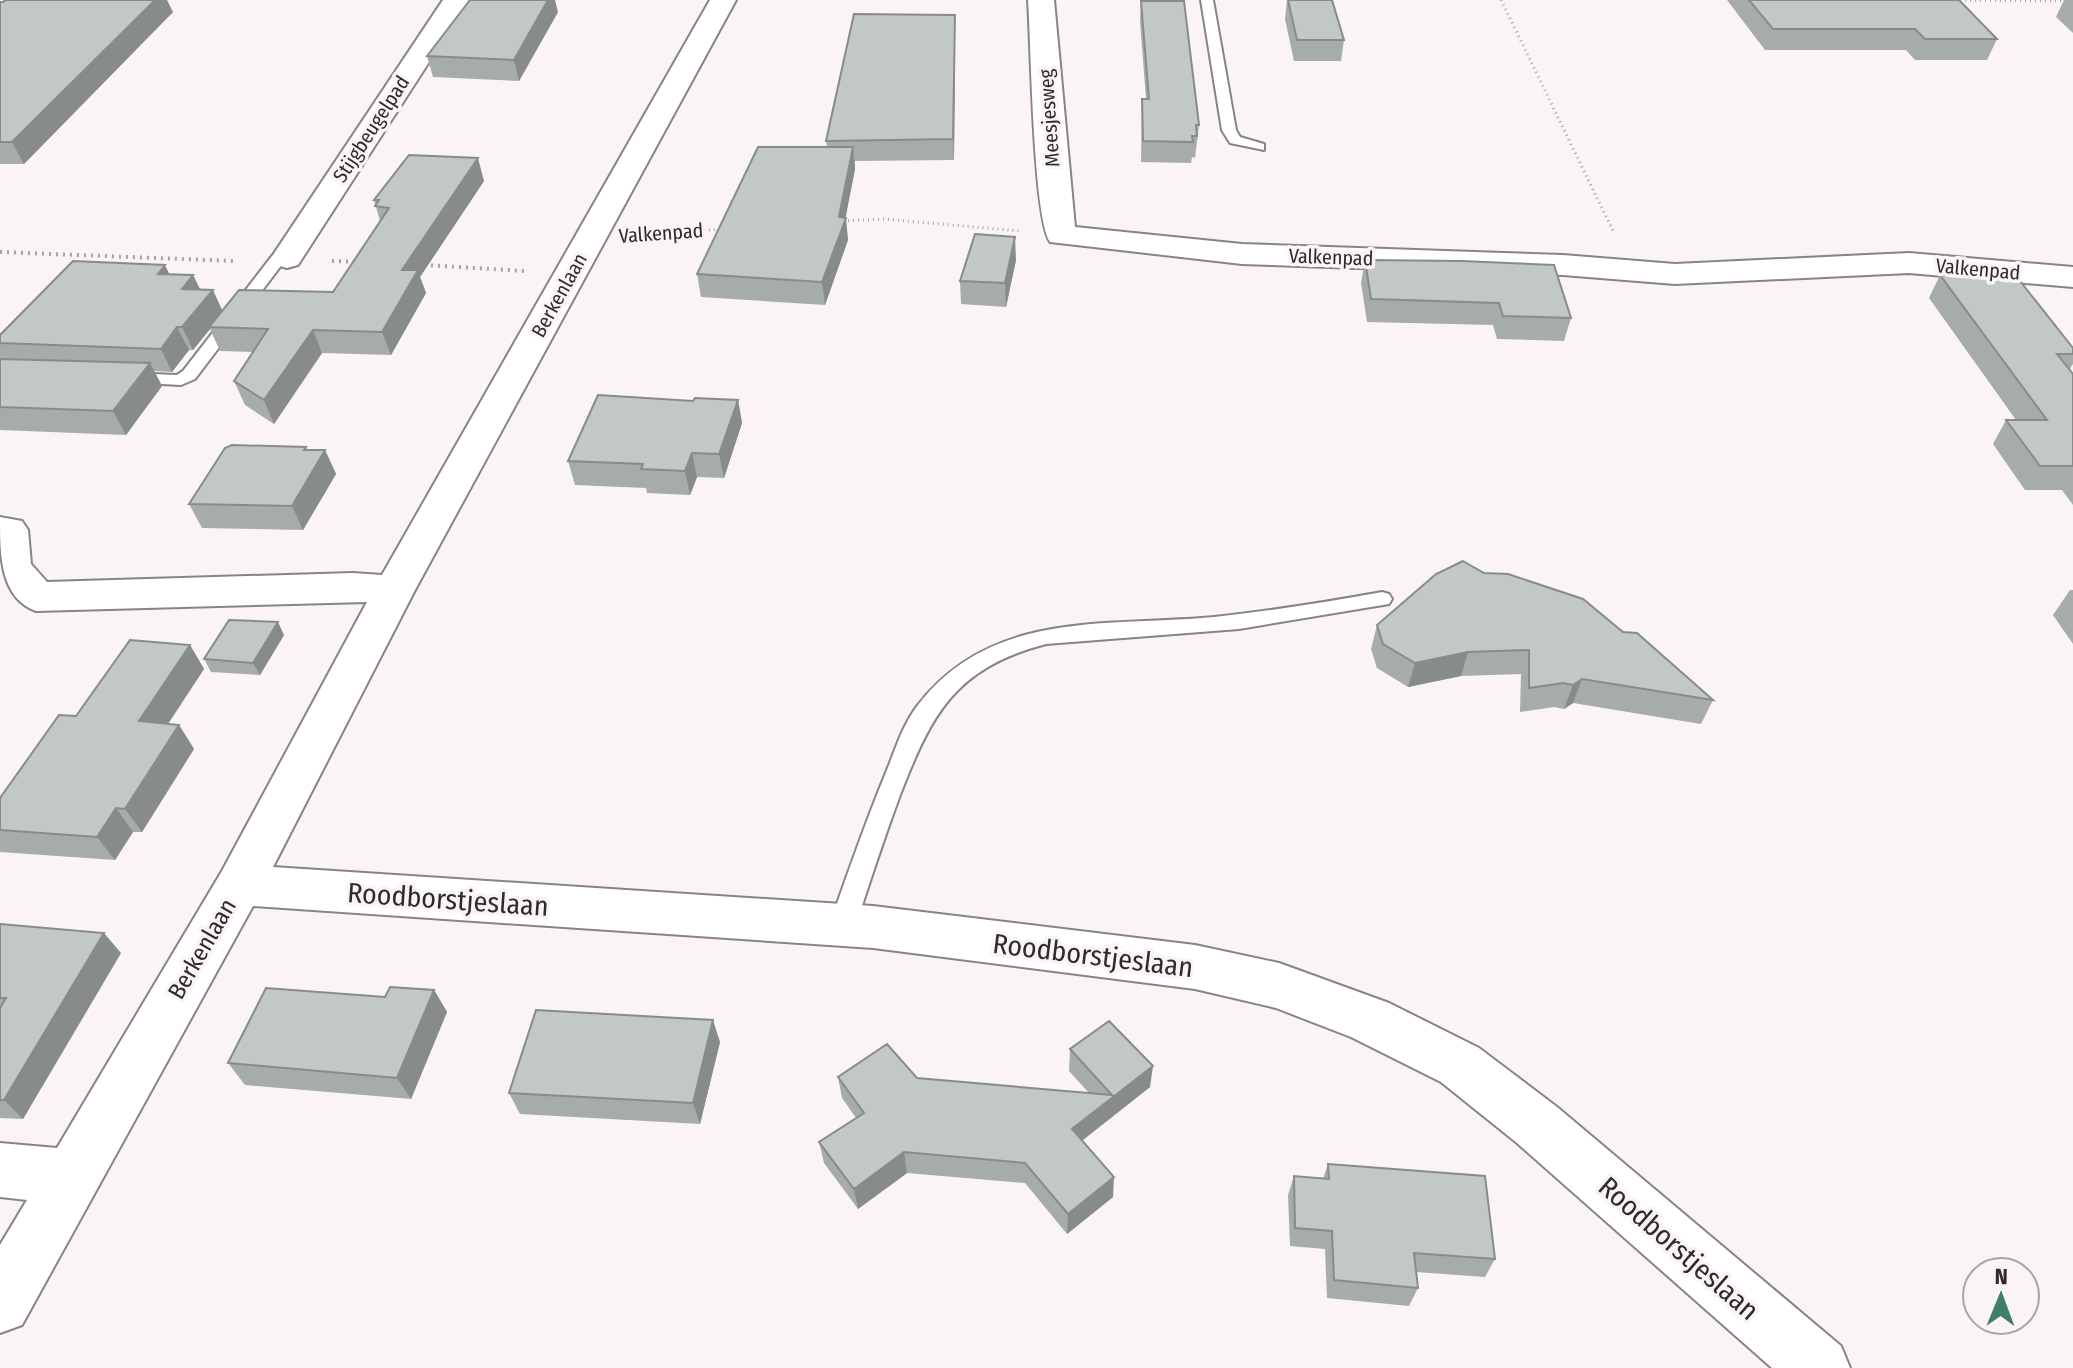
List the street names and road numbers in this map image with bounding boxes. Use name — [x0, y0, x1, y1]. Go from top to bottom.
street label: Meesjesweg — [1034, 68, 1064, 168]
street label: Stijgbeugelpad — [328, 71, 414, 187]
street label: Valkenpad — [618, 218, 704, 248]
street label: Valkenpad — [1288, 244, 1374, 270]
street label: Berkenlaan — [526, 249, 592, 341]
street label: Valkenpad — [1935, 253, 2021, 285]
street label: Roodborstjeslaan — [346, 876, 550, 923]
street label: Berkenlaan — [162, 894, 242, 1004]
street label: Roodborstjeslaan — [991, 927, 1195, 984]
street label: Roodborstjeslaan — [1592, 1170, 1766, 1327]

